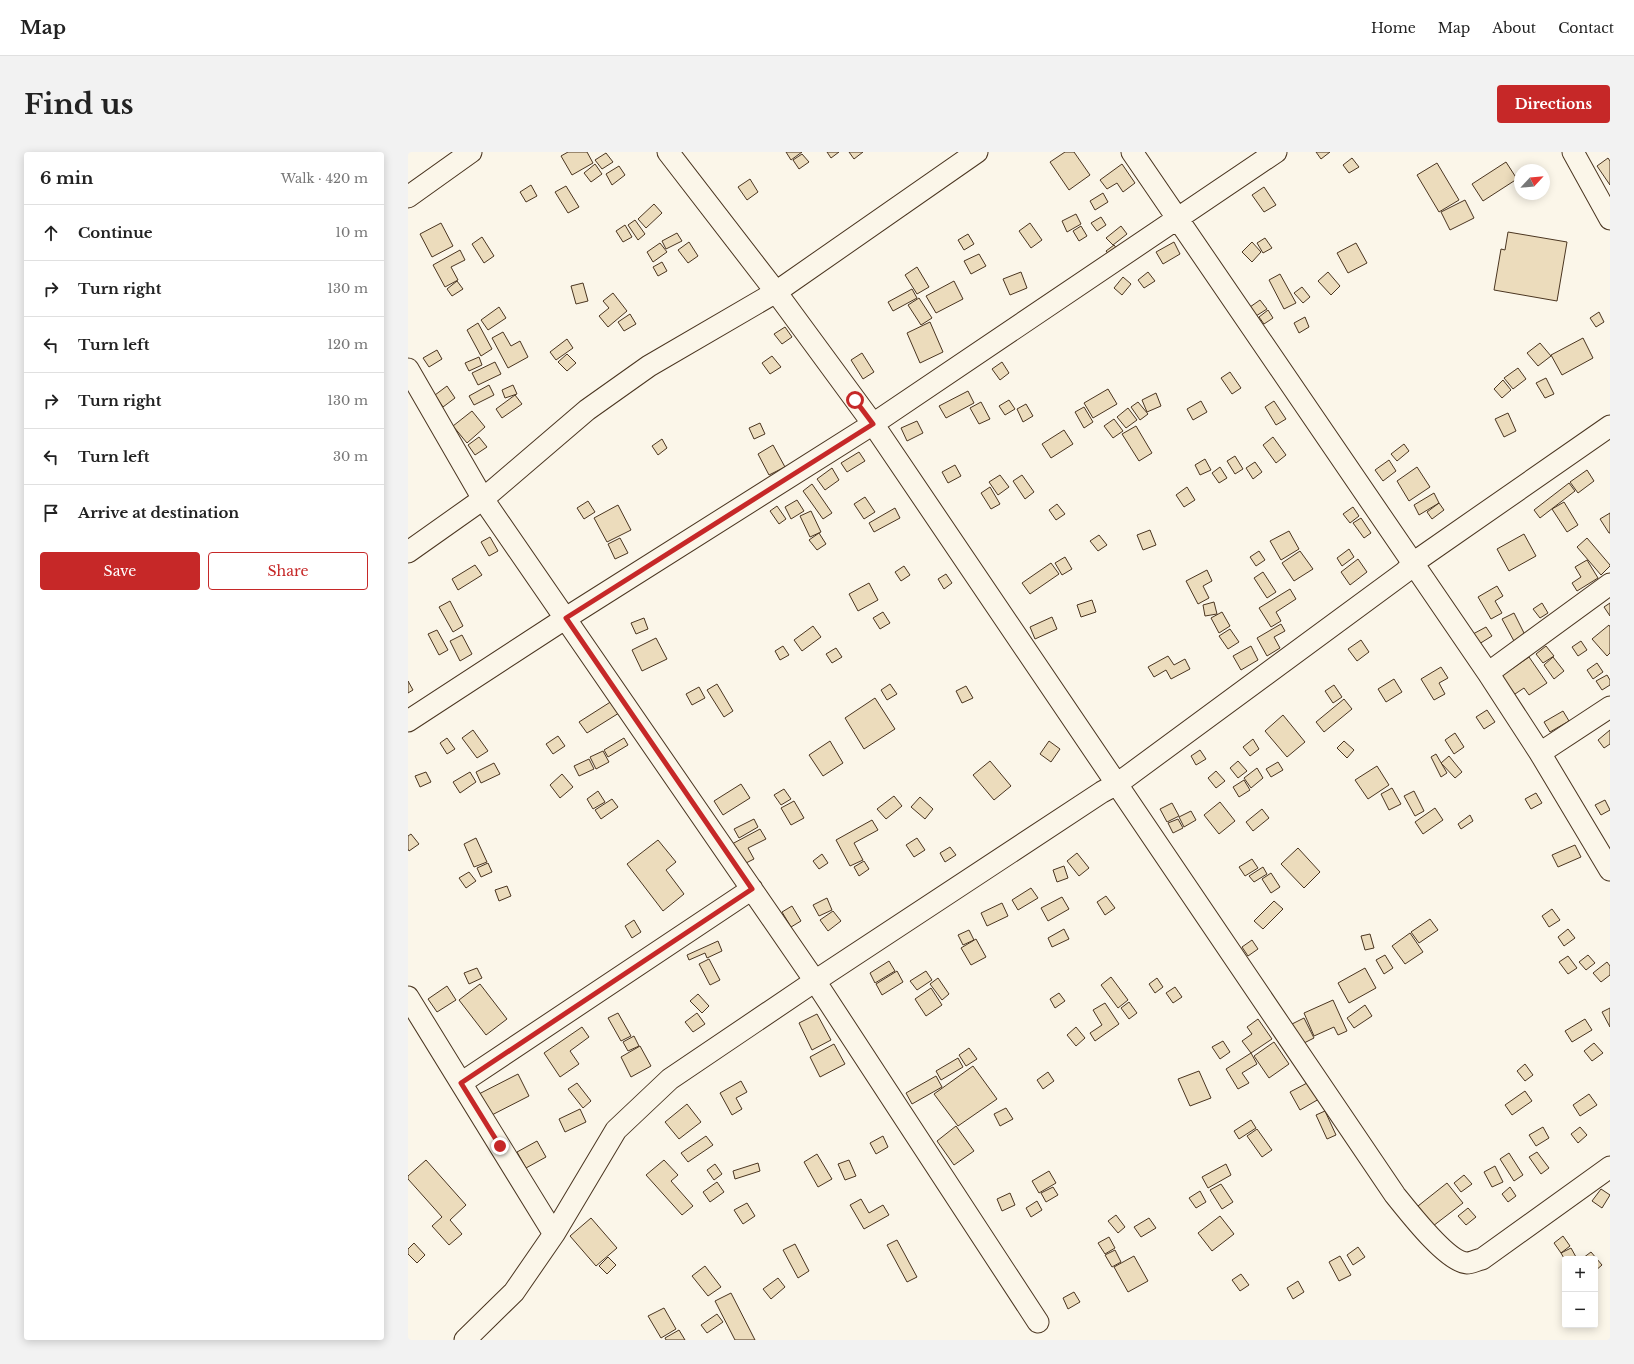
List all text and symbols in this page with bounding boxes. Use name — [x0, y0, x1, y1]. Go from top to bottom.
text: Map — [20, 16, 66, 39]
text: Home — [1371, 19, 1416, 37]
text: Map — [1438, 19, 1470, 37]
text: About — [1492, 19, 1536, 37]
text: Contact — [1558, 19, 1614, 37]
button: Directions — [1497, 85, 1610, 123]
text: Find us — [24, 87, 134, 122]
north arrow — [1514, 164, 1550, 200]
text: 6 min — [40, 168, 93, 189]
text: Walk · 420 m — [281, 170, 368, 187]
icon: ahead — [40, 222, 62, 244]
text: Continue — [78, 223, 153, 242]
text: 10 m — [335, 224, 368, 241]
icon: right — [40, 278, 62, 300]
text: Turn right — [78, 279, 161, 298]
text: 130 m — [327, 280, 368, 297]
icon: left — [40, 334, 62, 356]
text: Turn left — [78, 335, 149, 354]
text: 120 m — [327, 336, 368, 353]
icon: right — [40, 390, 62, 412]
text: Turn right — [78, 391, 161, 410]
route start — [846, 391, 864, 409]
text: 130 m — [327, 392, 368, 409]
icon: left — [40, 446, 62, 468]
text: Turn left — [78, 447, 149, 466]
text: 30 m — [333, 448, 368, 465]
icon: arrive — [40, 502, 62, 524]
text: Arrive at destination — [78, 503, 239, 522]
button: Save — [40, 552, 200, 590]
button: Share — [208, 552, 368, 590]
route end — [491, 1137, 509, 1155]
map controls — [1562, 1256, 1598, 1328]
button: + — [1562, 1256, 1598, 1292]
button: − — [1562, 1292, 1598, 1328]

